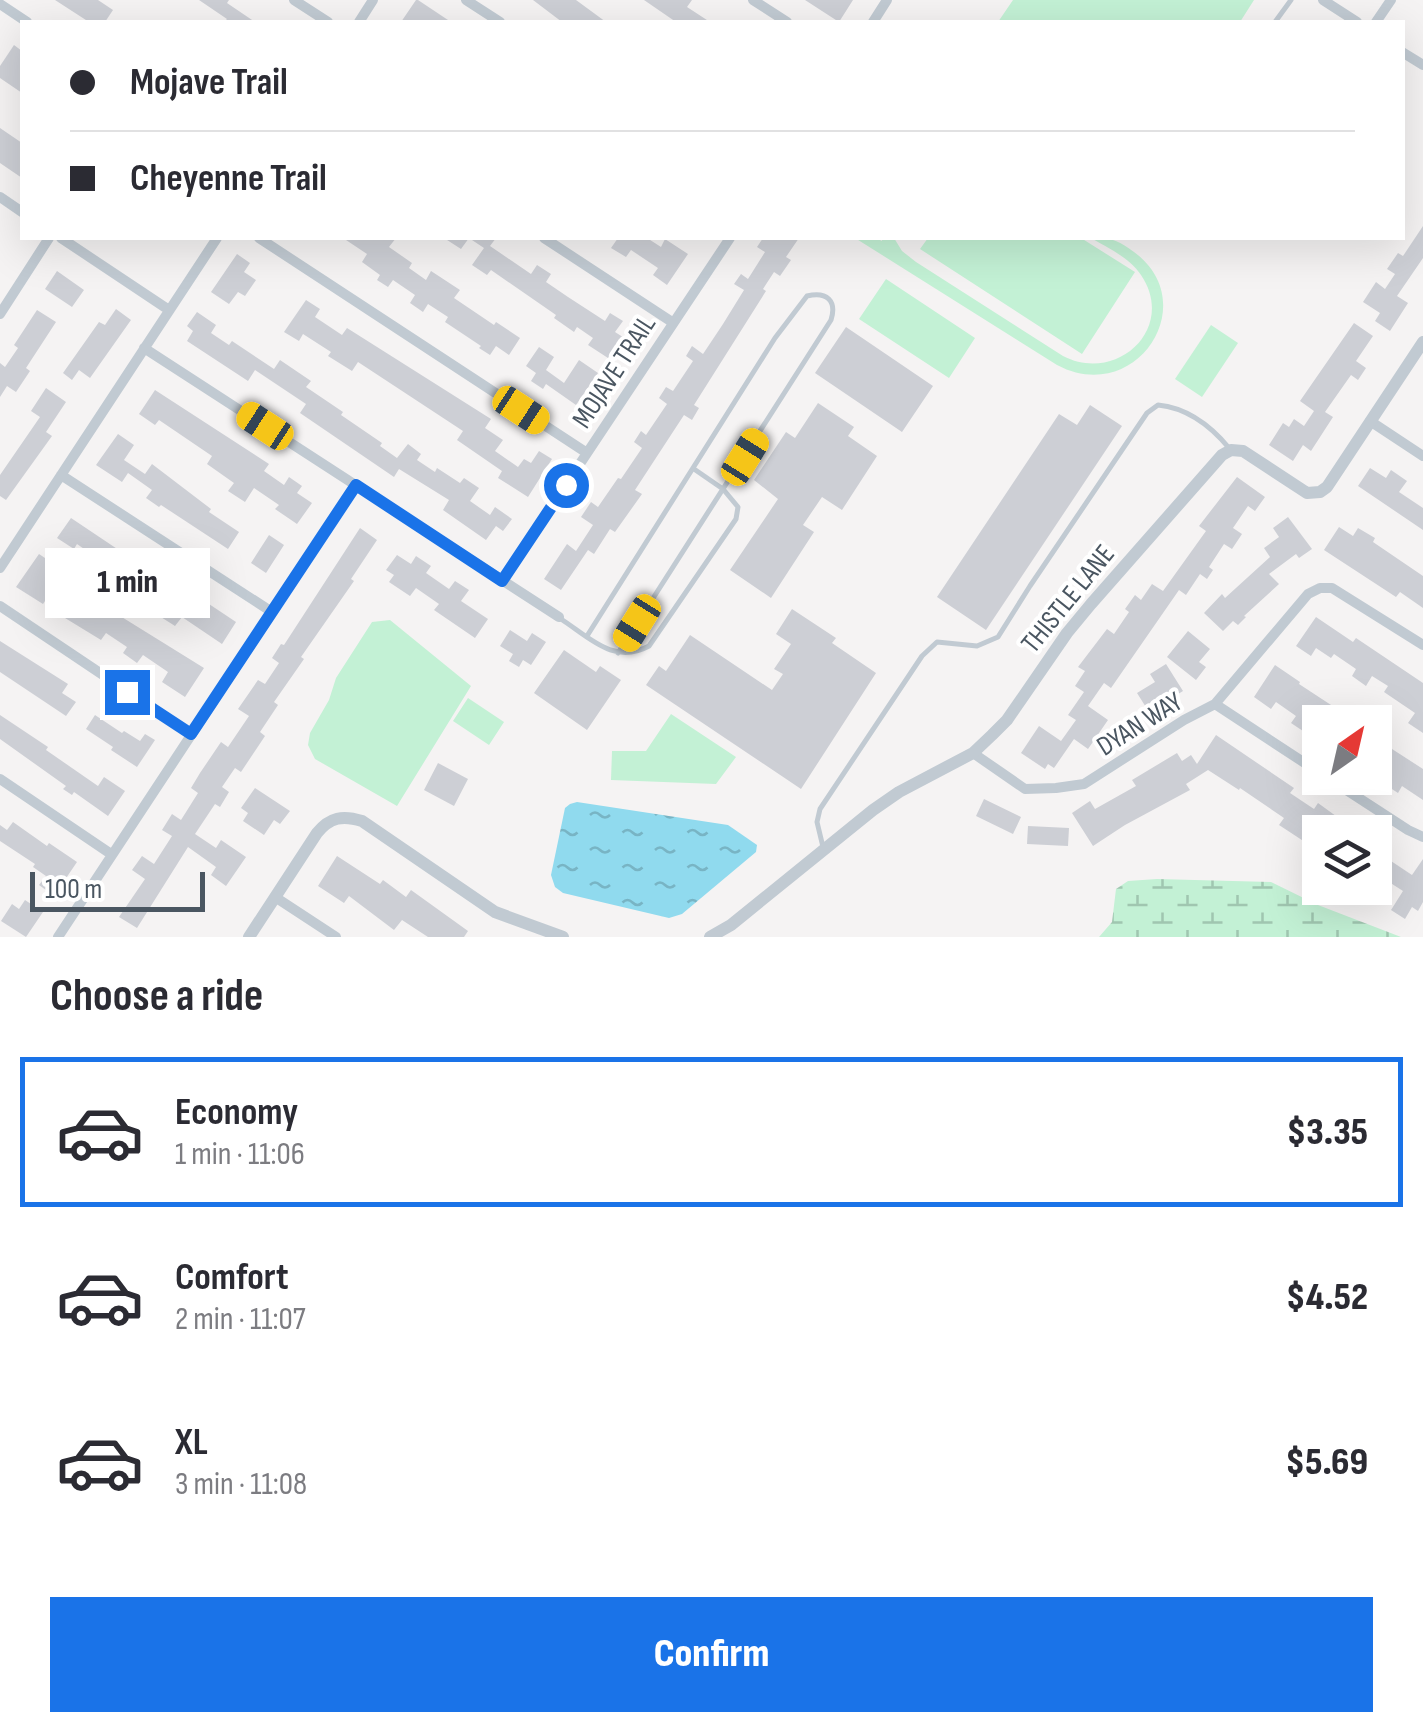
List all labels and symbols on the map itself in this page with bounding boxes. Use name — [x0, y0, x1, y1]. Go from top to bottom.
street label: MOJAVE TRAIL — [566, 309, 663, 434]
car — [488, 381, 554, 439]
car — [232, 397, 298, 455]
car — [716, 424, 774, 490]
route start — [544, 463, 589, 508]
street label: THISTLE LANE — [1015, 538, 1122, 660]
callout: 1 min — [44, 547, 210, 617]
car — [608, 590, 666, 656]
route end — [105, 670, 150, 715]
street label: DYAN WAY — [1091, 685, 1189, 763]
north arrow — [1302, 705, 1392, 795]
scale bar — [30, 867, 205, 911]

